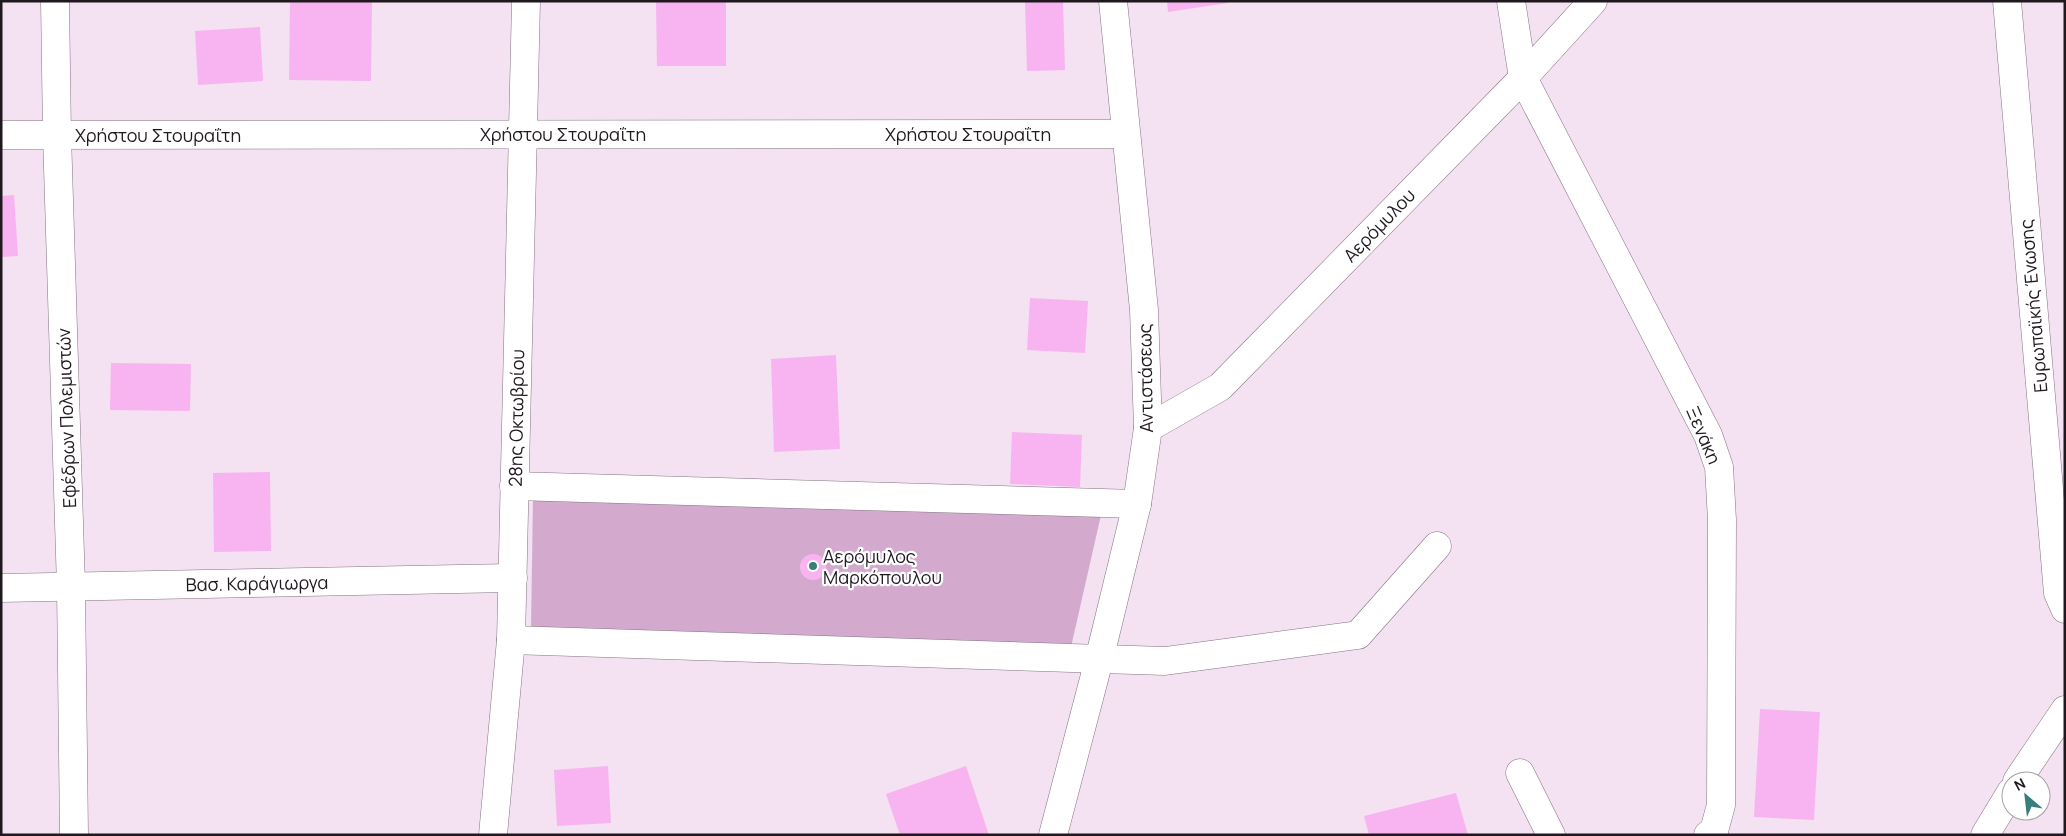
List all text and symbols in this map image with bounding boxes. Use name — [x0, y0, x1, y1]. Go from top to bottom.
street label: Χρήστου Στουραΐτη — [480, 122, 646, 146]
street label: Χρήστου Στουραΐτη — [885, 122, 1051, 146]
street label: Χρήστου Στουραΐτη — [75, 123, 241, 147]
street label: Αερόμυλου — [1338, 183, 1420, 267]
street label: Ευρωπαϊκής Ένωσης — [2013, 218, 2053, 394]
street label: Αντιστάσεως — [1132, 323, 1158, 433]
street label: Εφέδρων Πολεμιστών — [51, 328, 81, 508]
street label: 28ης Οκτωβρίου — [503, 349, 529, 487]
street label: Ξενάκη — [1681, 402, 1727, 468]
place label: Αερόμυλος Μαρκόπουλου — [823, 544, 942, 589]
marker: Αερόμυλος Μαρκόπουλου — [807, 560, 819, 572]
street label: Βασ. Καράγιωργα — [185, 570, 329, 596]
north arrow — [2001, 771, 2051, 821]
text: N — [2011, 773, 2029, 795]

